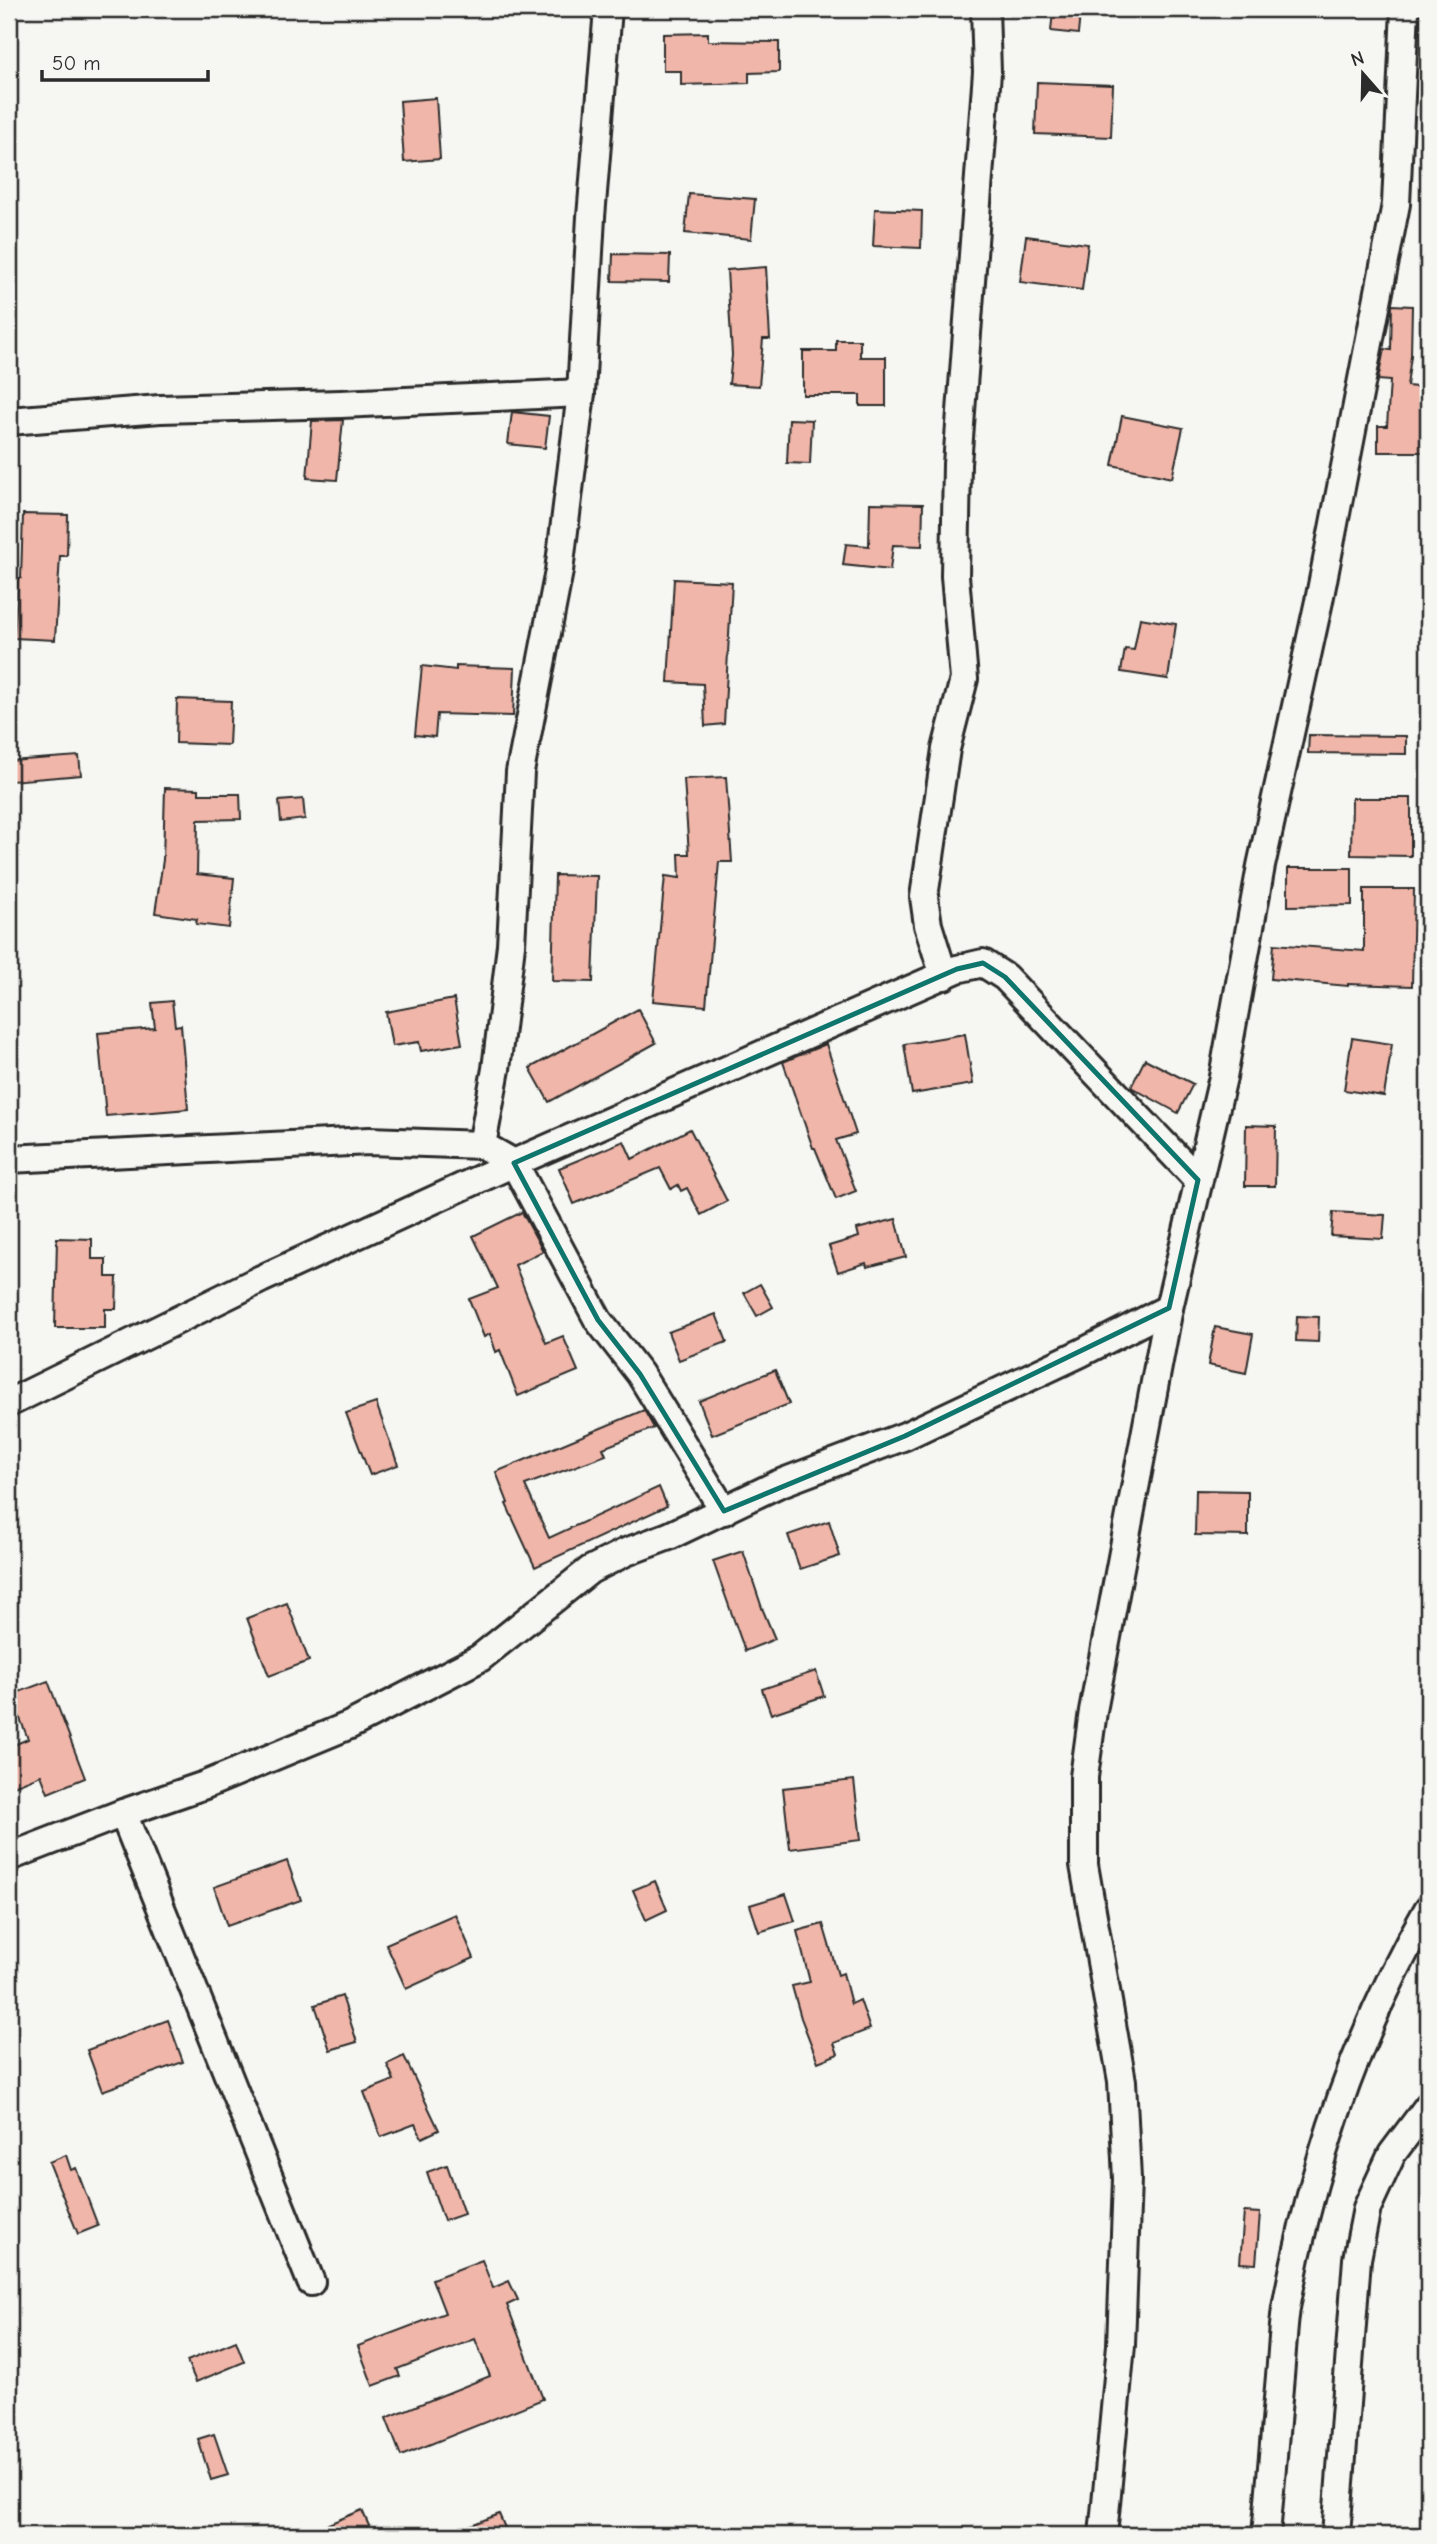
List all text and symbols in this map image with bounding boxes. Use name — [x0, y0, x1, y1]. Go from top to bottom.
scale bar — [42, 38, 208, 82]
north arrow — [1328, 38, 1398, 108]
text: N — [1348, 47, 1367, 71]
text: 50 m — [52, 51, 101, 75]

